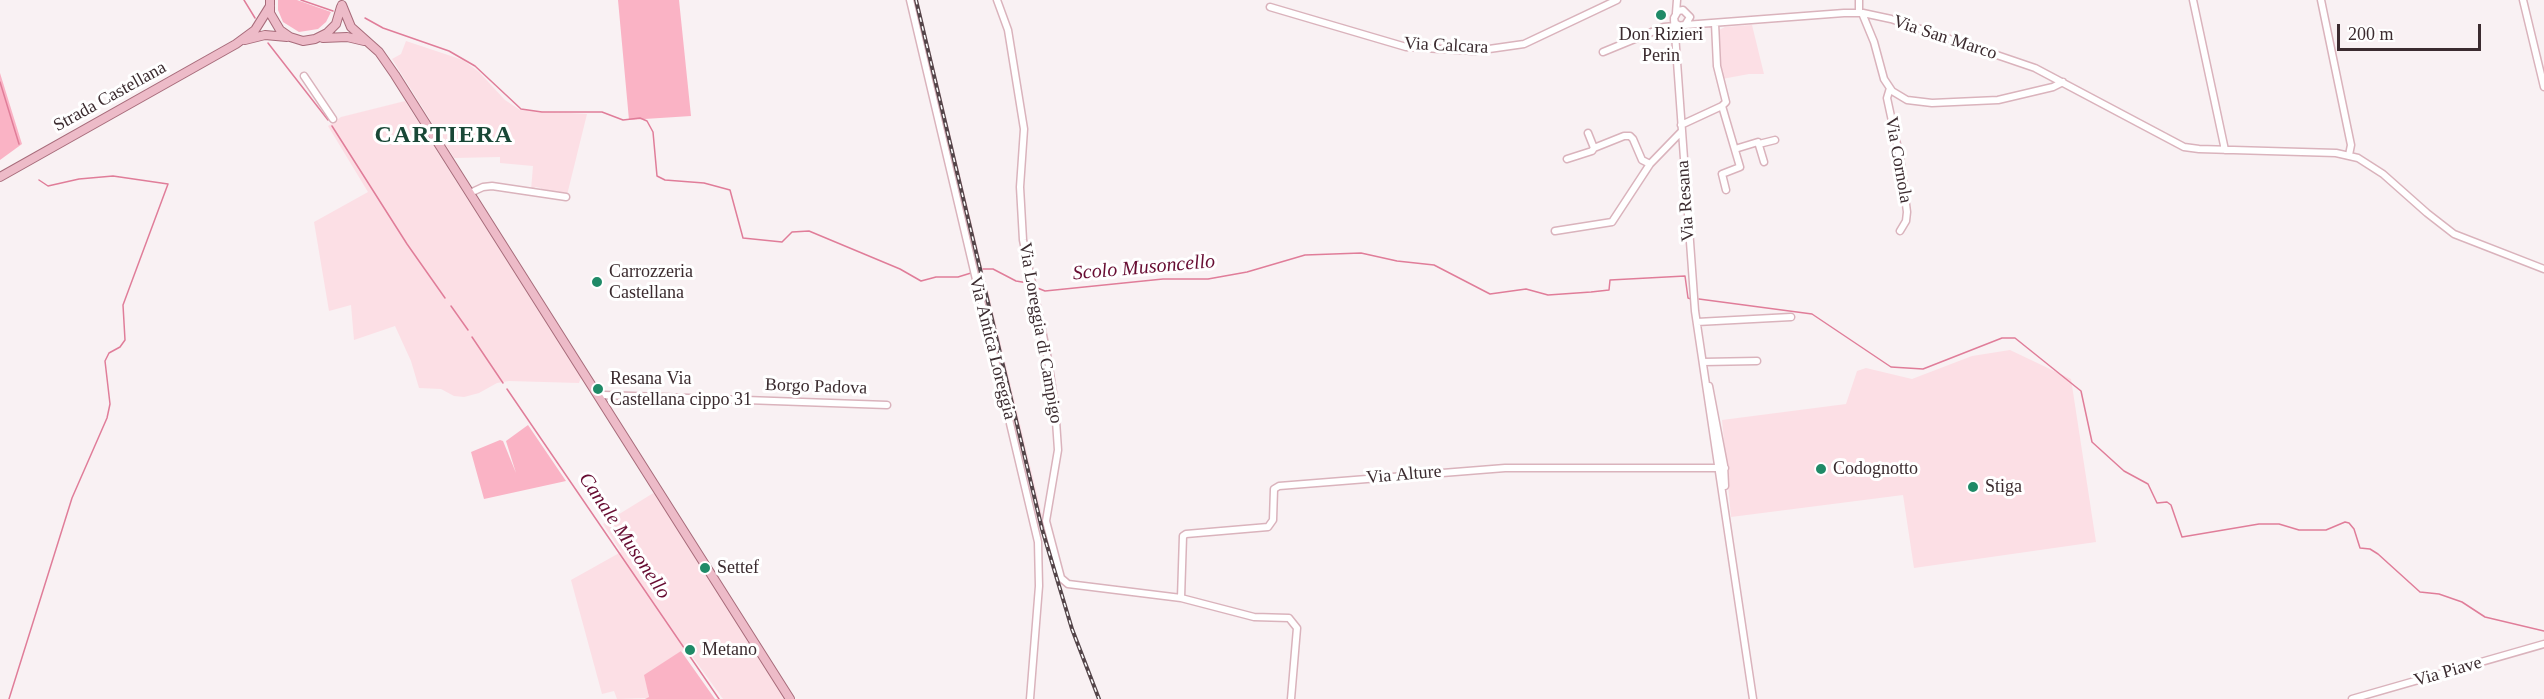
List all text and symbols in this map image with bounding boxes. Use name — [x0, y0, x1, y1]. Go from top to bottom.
marker: Don Rizieri Perin — [1654, 8, 1668, 22]
street label: Via San Marco — [1890, 11, 2000, 65]
scale bar — [2340, 12, 2484, 50]
place label: Don Rizieri Perin — [1619, 24, 1703, 66]
text: 200 m — [2348, 24, 2394, 44]
street label: Via Calcara — [1403, 33, 1489, 59]
street label: Strada Castellana — [50, 57, 170, 137]
street label: Via Cornola — [1880, 115, 1916, 205]
district label: CARTIERA — [374, 122, 514, 150]
street label: Via Resana — [1672, 160, 1700, 242]
street label: Via Loreggia di Campigo — [1013, 241, 1067, 425]
water label: Scolo Musoncello — [1072, 250, 1216, 286]
place label: Carrozzeria Castellana — [609, 261, 693, 304]
street label: Via Antica Loreggia — [964, 274, 1020, 422]
marker: Carrozzeria Castellana — [590, 275, 604, 289]
place label: Resana Via Castellana cippo 31 — [610, 368, 752, 410]
street label: Borgo Padova — [765, 374, 867, 400]
marker: Resana Via Castellana cippo 31 — [591, 382, 605, 396]
place label: Codognotto — [1833, 458, 1918, 480]
street label: Via Alture — [1366, 461, 1442, 489]
marker: Codognotto — [1814, 462, 1828, 476]
water label: Canale Musonello — [573, 468, 675, 604]
place label: Stiga — [1985, 476, 2022, 498]
marker: Stiga — [1966, 480, 1980, 494]
place label: Settef — [717, 557, 759, 579]
marker: Settef — [698, 561, 712, 575]
place label: Metano — [702, 639, 757, 661]
marker: Metano — [683, 643, 697, 657]
street label: Via Piave — [2412, 652, 2484, 692]

